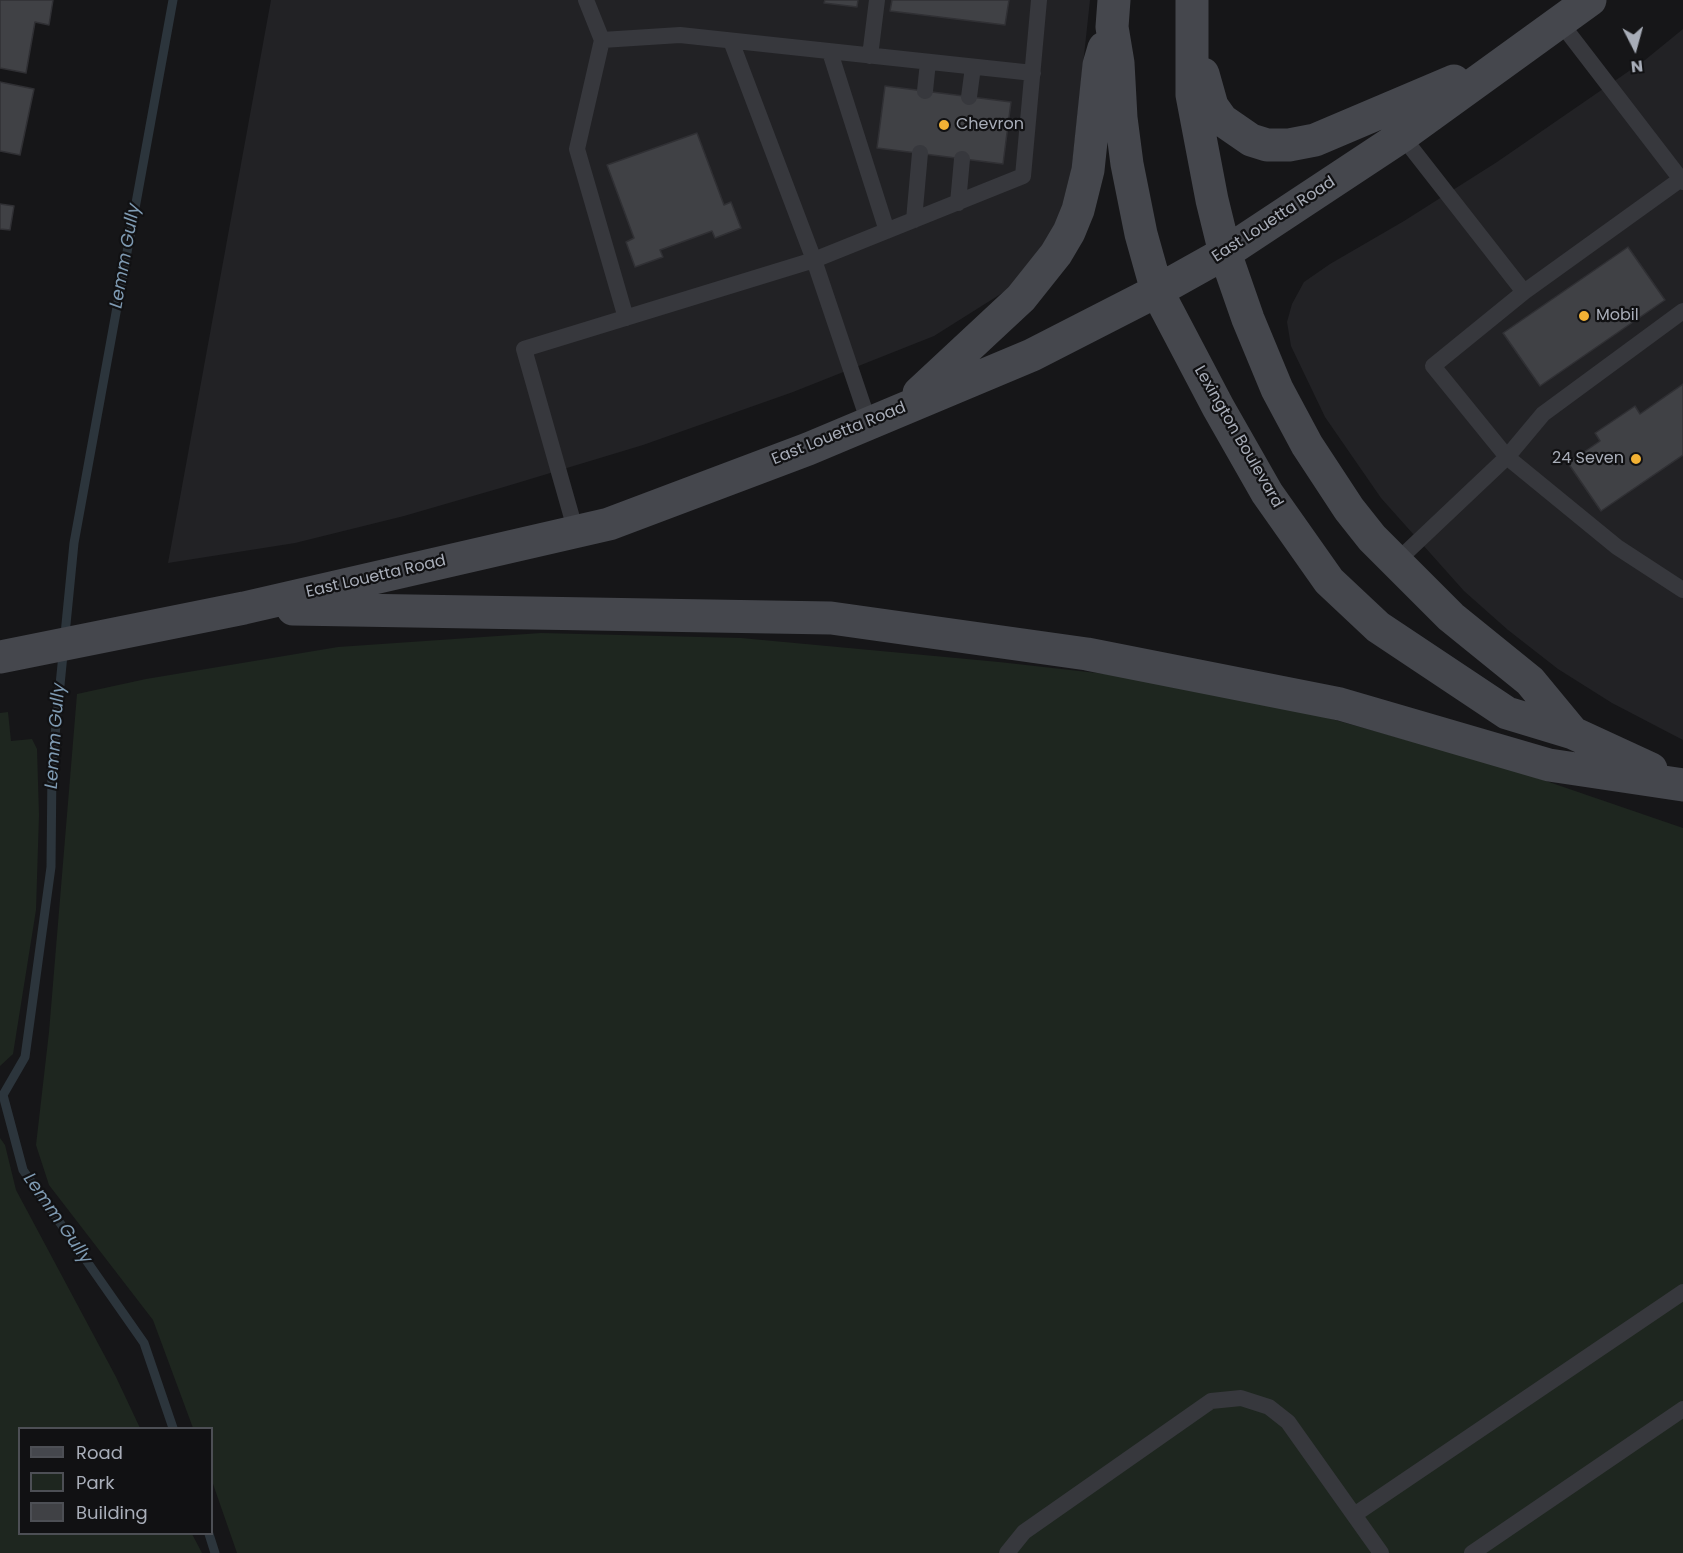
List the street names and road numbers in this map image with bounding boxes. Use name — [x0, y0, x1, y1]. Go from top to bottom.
street label: East Louetta Road — [1209, 173, 1339, 267]
street label: Lexington Boulevard — [1189, 363, 1287, 511]
street label: East Louetta Road — [769, 398, 909, 470]
street label: East Louetta Road — [304, 552, 448, 602]

